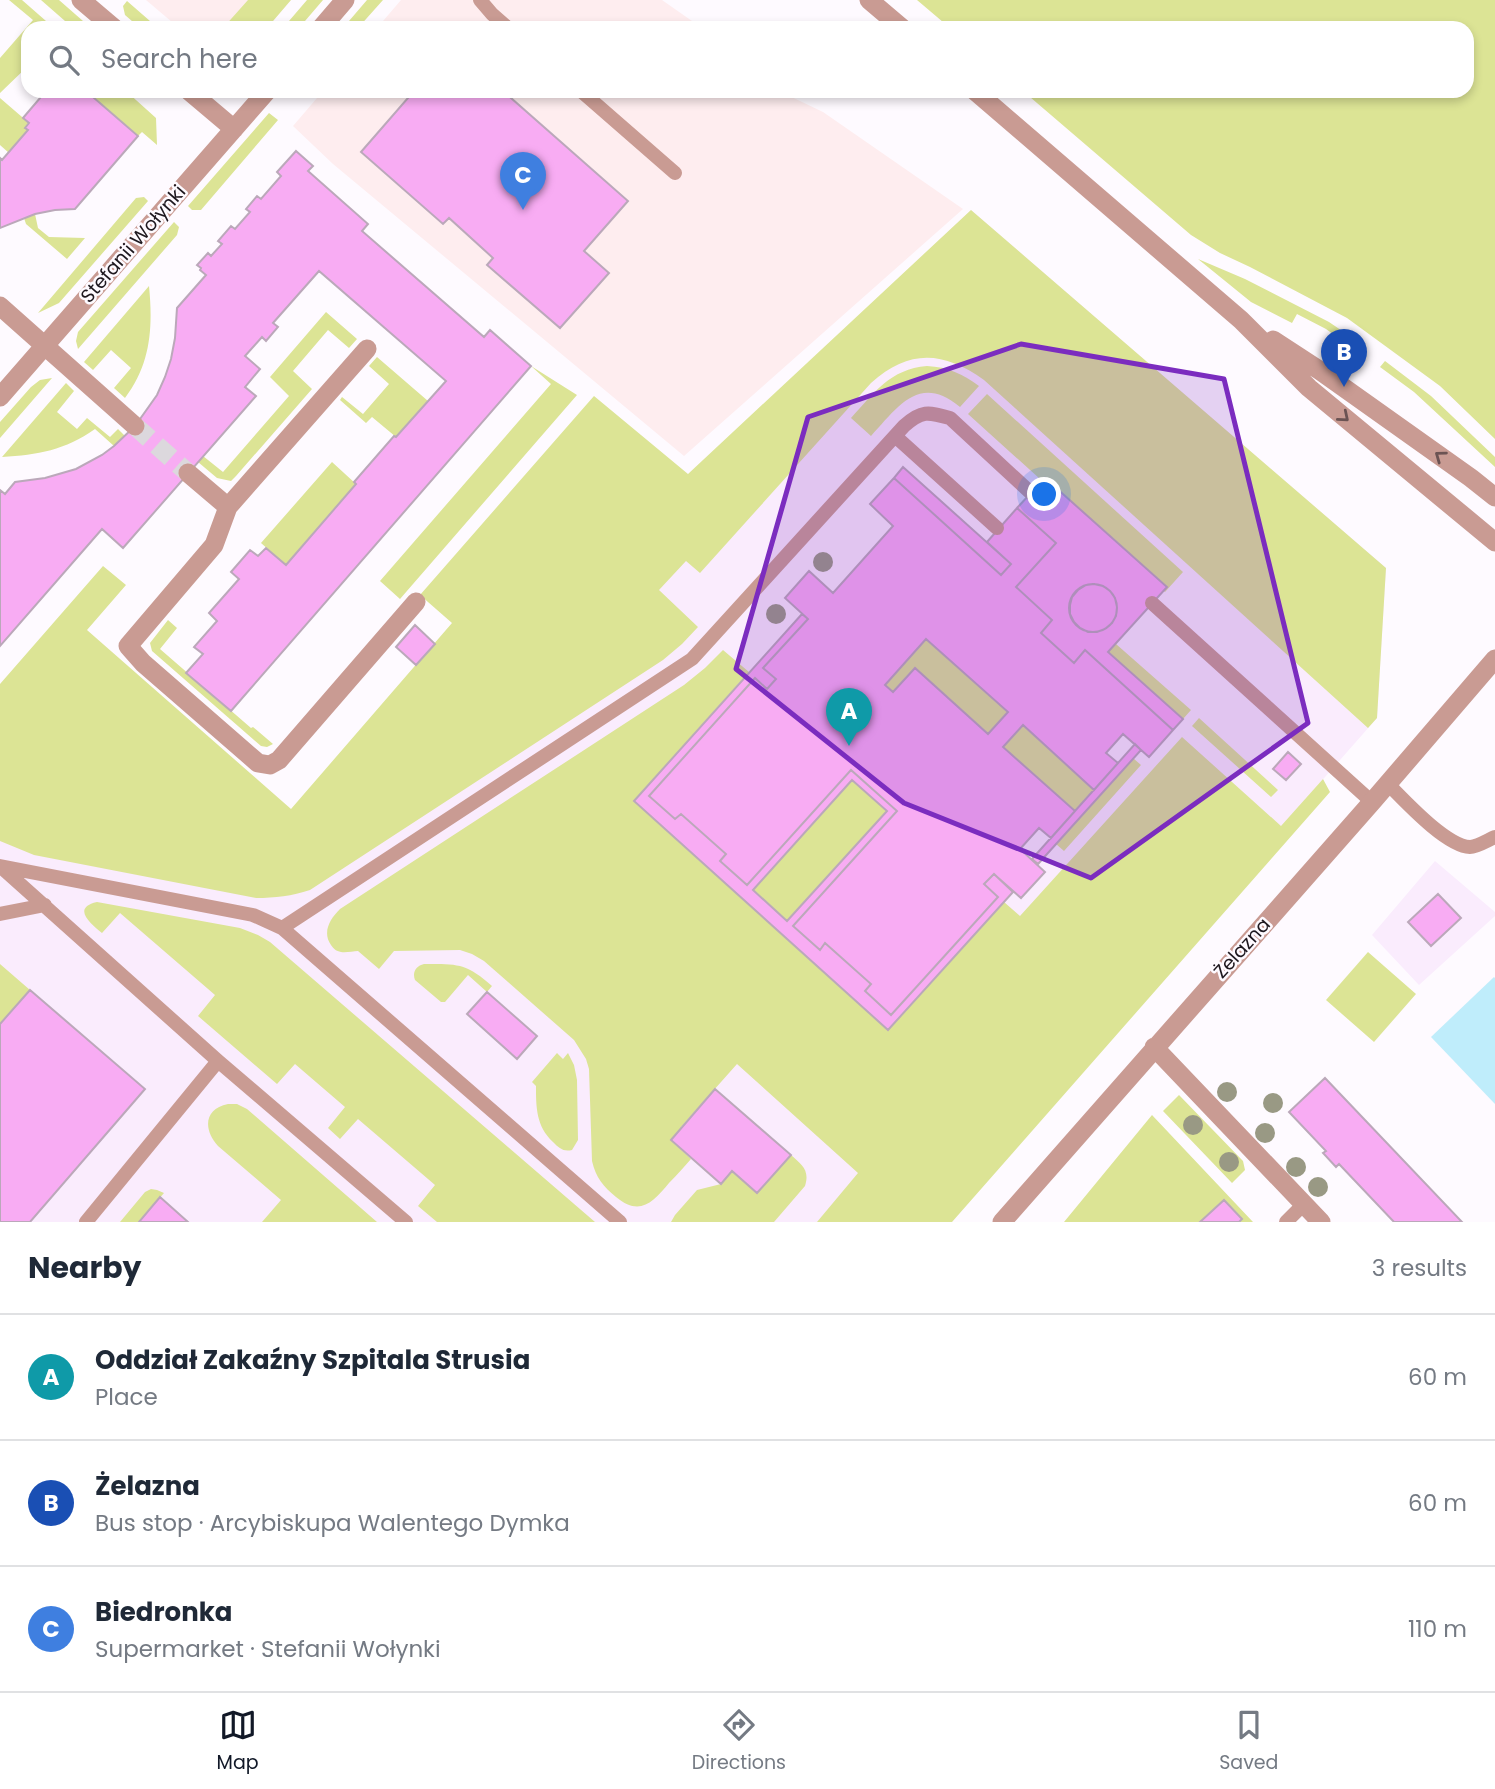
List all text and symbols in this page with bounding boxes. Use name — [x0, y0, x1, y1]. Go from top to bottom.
search box — [21, 21, 1474, 98]
icon: search — [45, 41, 83, 79]
text: Search here — [101, 41, 258, 77]
pin: C — [500, 152, 546, 210]
street label: Stefanii Wołynki — [74, 179, 192, 309]
pin: B — [1321, 329, 1367, 387]
one-way arrow — [1337, 409, 1349, 422]
one-way arrow — [1435, 452, 1448, 464]
your location — [1027, 477, 1061, 511]
pin: A — [826, 688, 872, 746]
street label: Żelazna — [1207, 912, 1277, 984]
text: Nearby — [28, 1246, 142, 1289]
text: 3 results — [1372, 1252, 1467, 1284]
text: Oddział Zakaźny Szpitala Strusia — [95, 1342, 530, 1378]
text: A — [43, 1361, 59, 1393]
text: 60 m — [1408, 1361, 1467, 1393]
text: Place — [95, 1381, 158, 1413]
text: Żelazna — [95, 1468, 200, 1504]
text: B — [43, 1487, 59, 1519]
text: 60 m — [1408, 1487, 1467, 1519]
text: Bus stop · Arcybiskupa Walentego Dymka — [95, 1507, 570, 1539]
text: Biedronka — [95, 1594, 232, 1630]
text: C — [42, 1613, 60, 1645]
text: 110 m — [1408, 1613, 1467, 1645]
text: Supermarket · Stefanii Wołynki — [95, 1633, 441, 1665]
tab: Map — [217, 1706, 259, 1777]
tab: Directions — [692, 1706, 786, 1777]
tab: Saved — [1219, 1706, 1278, 1777]

